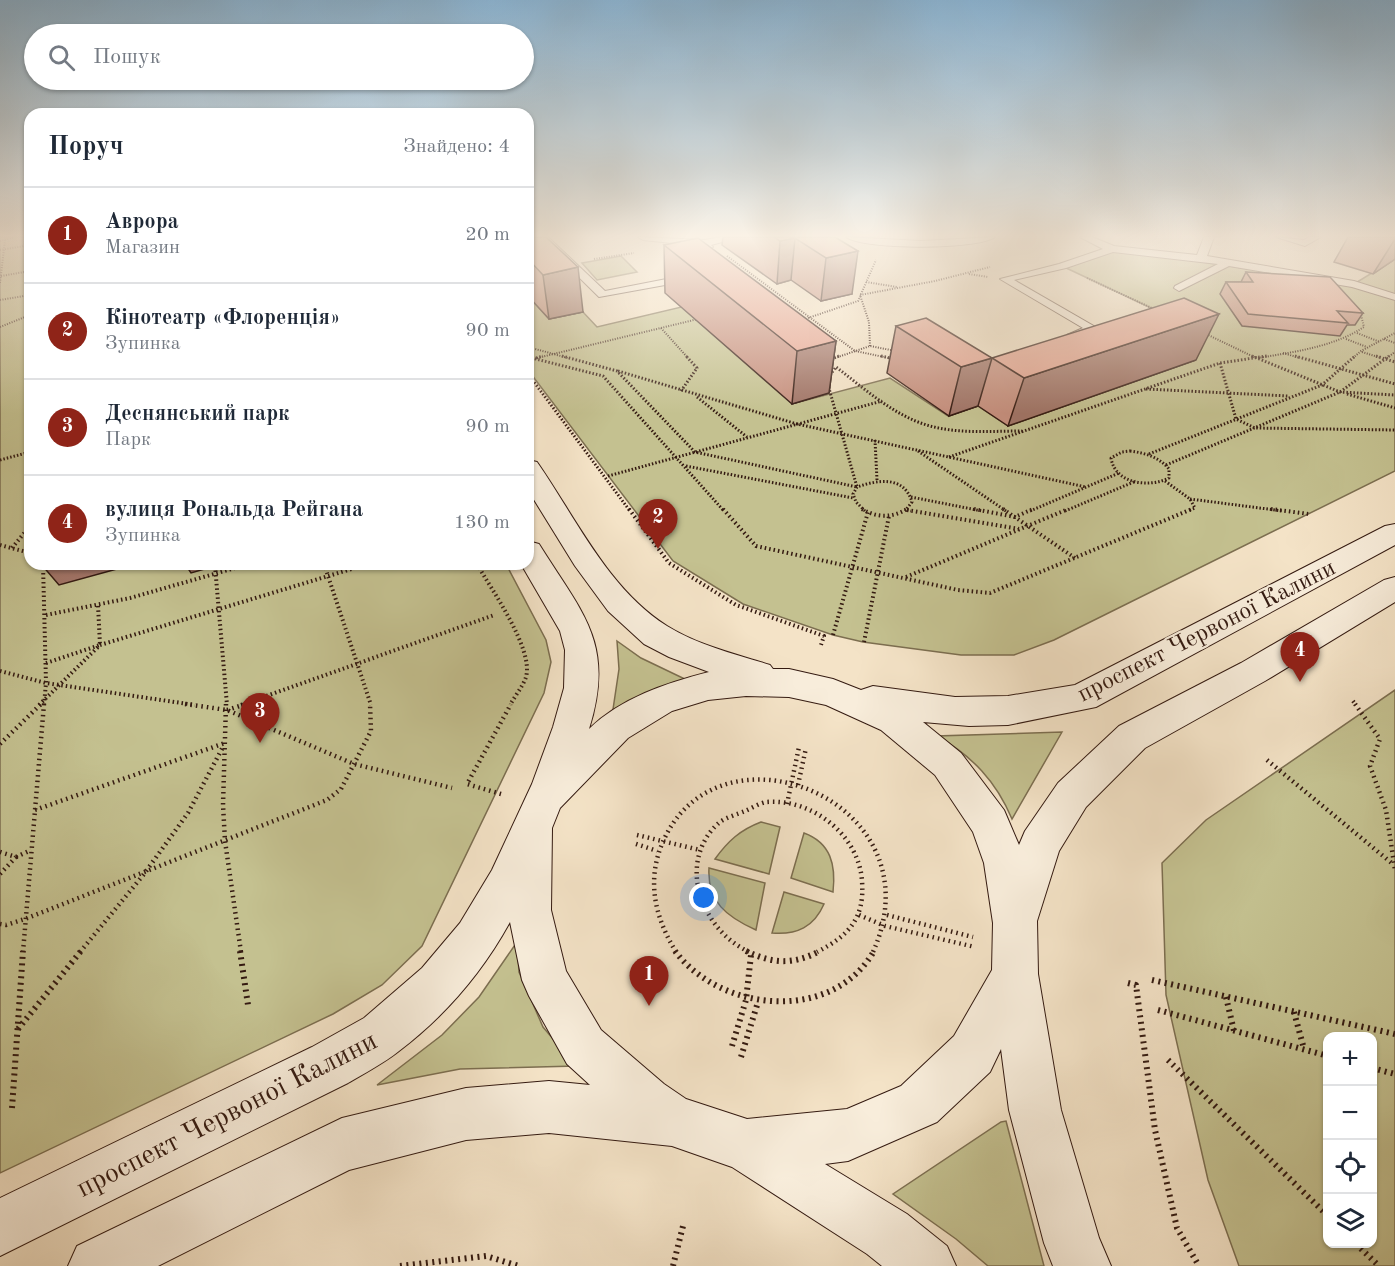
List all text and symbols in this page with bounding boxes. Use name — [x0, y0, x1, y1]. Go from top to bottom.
search box — [24, 24, 534, 90]
icon: search — [45, 41, 78, 74]
text: Пошук — [93, 46, 161, 68]
text: Поруч — [48, 134, 124, 160]
text: Знайдено: 4 — [403, 137, 510, 157]
text: Аврора — [105, 211, 179, 233]
text: 1 — [62, 225, 73, 245]
text: 20 m — [465, 225, 510, 245]
text: Магазин — [105, 238, 180, 258]
text: Кінотеатр «Флоренція» — [105, 307, 341, 329]
text: 2 — [62, 321, 73, 341]
text: 90 m — [465, 321, 510, 341]
text: Зупинка — [105, 334, 181, 354]
text: Деснянський парк — [105, 403, 290, 425]
text: 3 — [62, 417, 73, 437]
text: 90 m — [465, 417, 510, 437]
text: Парк — [105, 430, 151, 450]
text: вулиця Рональда Рейгана — [105, 499, 363, 521]
pin: 2 — [638, 500, 678, 549]
text: 4 — [62, 513, 73, 533]
text: 130 m — [454, 513, 510, 533]
text: Зупинка — [105, 526, 181, 546]
street label: проспект Червоної Калини — [1074, 556, 1340, 707]
pin: 4 — [1280, 632, 1320, 682]
pin: 3 — [240, 694, 280, 743]
your location — [689, 883, 718, 912]
pin: 1 — [630, 956, 668, 1006]
street label: проспект Червоної Калини — [73, 1028, 382, 1204]
map controls — [1323, 1032, 1377, 1248]
button: + — [1323, 1032, 1377, 1086]
button: − — [1323, 1086, 1377, 1140]
button: locate — [1323, 1140, 1377, 1194]
button: layers — [1323, 1194, 1377, 1248]

